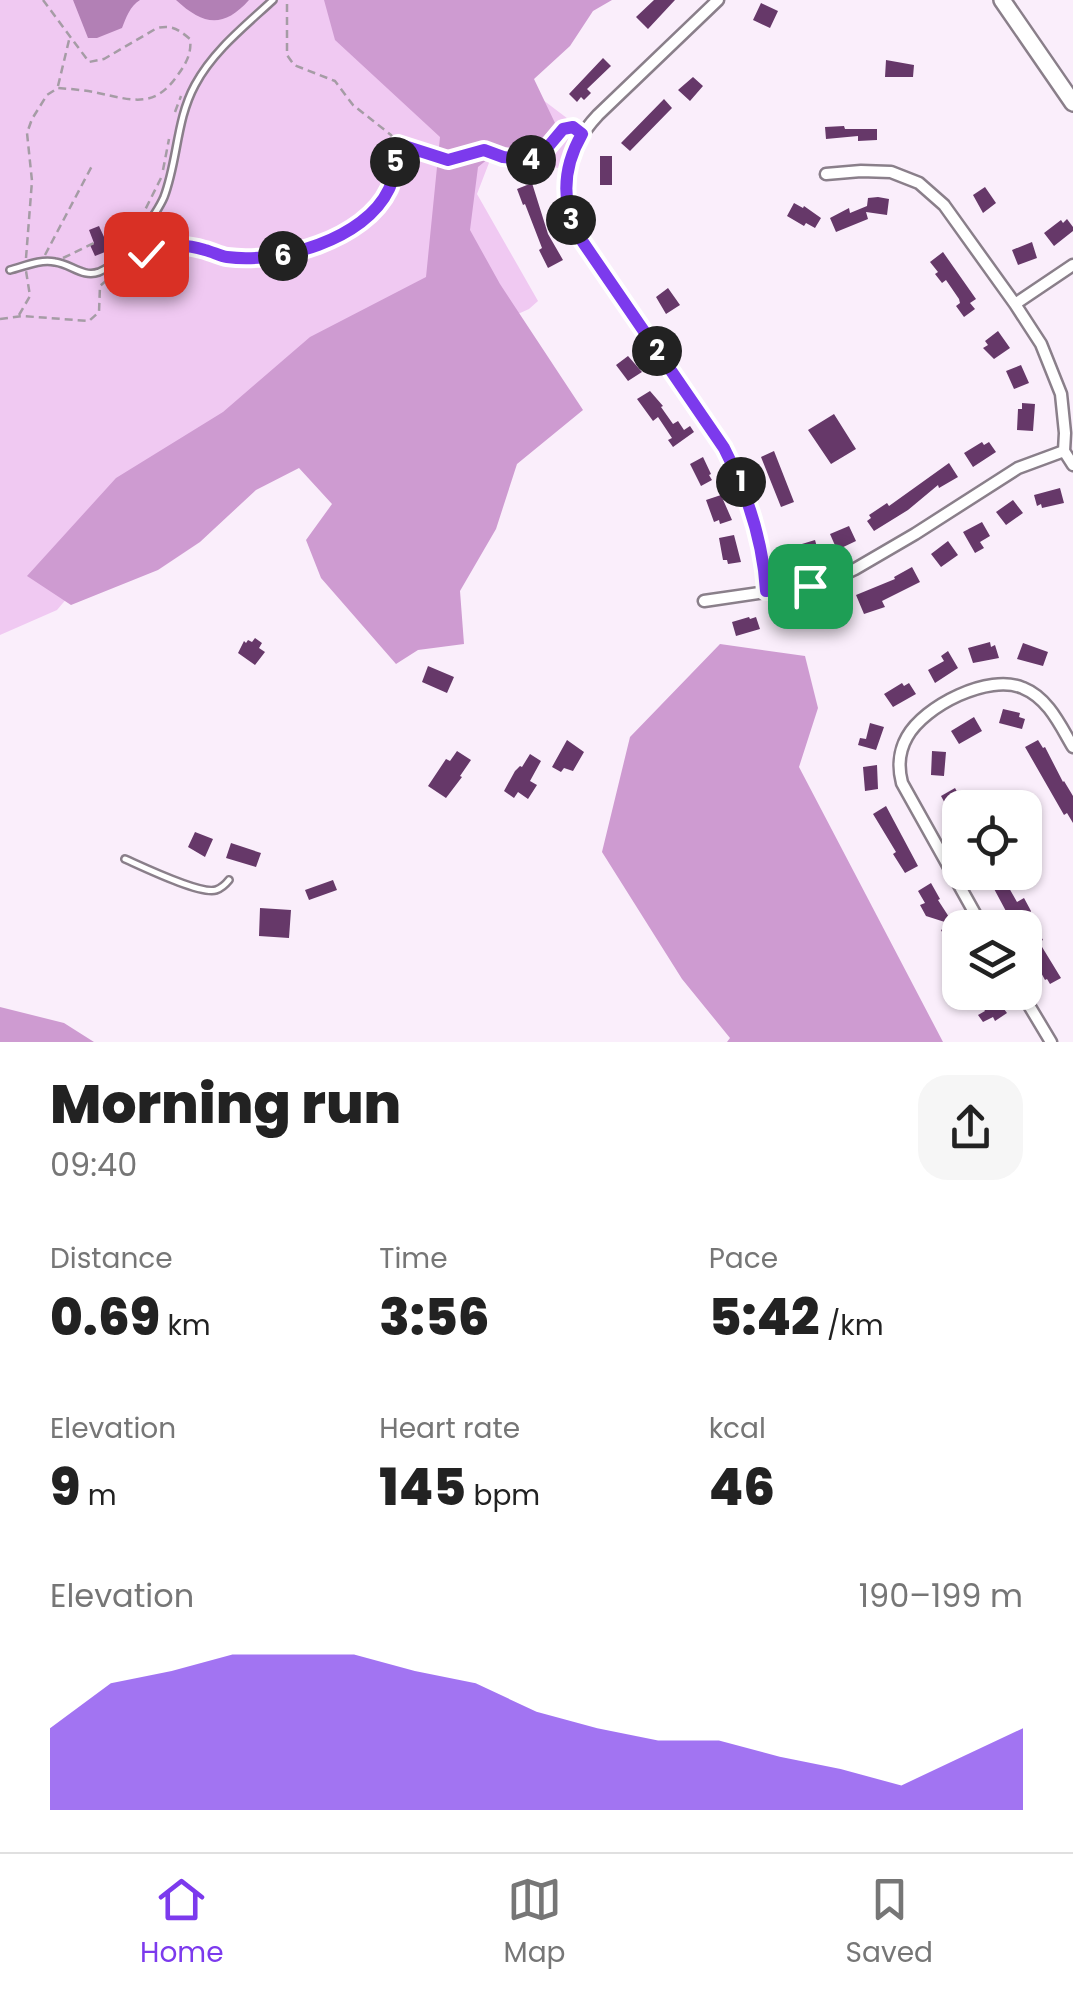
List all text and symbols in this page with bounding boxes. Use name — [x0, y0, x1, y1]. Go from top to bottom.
pin: 4 — [506, 135, 556, 185]
pin: 5 — [370, 137, 420, 187]
text: 4 — [522, 140, 540, 179]
text: 5 — [386, 142, 404, 181]
pin: 3 — [546, 195, 596, 245]
text: 3 — [563, 200, 579, 239]
pin — [104, 212, 189, 297]
icon: check — [119, 227, 174, 282]
pin: 6 — [258, 231, 308, 281]
text: 6 — [274, 236, 292, 275]
pin: 2 — [632, 326, 682, 376]
text: 2 — [649, 331, 665, 370]
pin: 1 — [716, 457, 766, 507]
text: 1 — [736, 462, 746, 501]
pin — [768, 544, 853, 629]
icon: arrive — [783, 559, 838, 614]
map controls — [942, 790, 1042, 1010]
button: locate — [942, 790, 1042, 890]
button: layers — [942, 910, 1042, 1010]
text: Morning run — [50, 1065, 401, 1142]
button: share — [918, 1075, 1023, 1180]
text: 09:40 — [50, 1142, 137, 1187]
text: Distance — [50, 1239, 173, 1278]
text: Time — [379, 1239, 448, 1278]
text: Pace — [709, 1239, 778, 1278]
text: 0.69 — [50, 1282, 160, 1353]
text: 3:56 — [379, 1282, 489, 1353]
text: 5:42 — [709, 1282, 820, 1353]
text: km — [160, 1306, 211, 1345]
text: /km — [820, 1306, 884, 1345]
text: Elevation — [50, 1409, 176, 1448]
text: Heart rate — [379, 1409, 520, 1448]
text: kcal — [709, 1409, 766, 1448]
text: 9 — [50, 1452, 80, 1523]
text: 145 — [379, 1452, 466, 1523]
text: 46 — [709, 1452, 775, 1523]
text: m — [80, 1476, 117, 1515]
text: bpm — [466, 1476, 540, 1515]
text: Elevation — [50, 1573, 194, 1618]
text: 190–199 m — [859, 1573, 1023, 1618]
tab: Home — [140, 1872, 224, 1974]
tab: Map — [504, 1872, 566, 1974]
tab: Saved — [846, 1872, 933, 1974]

